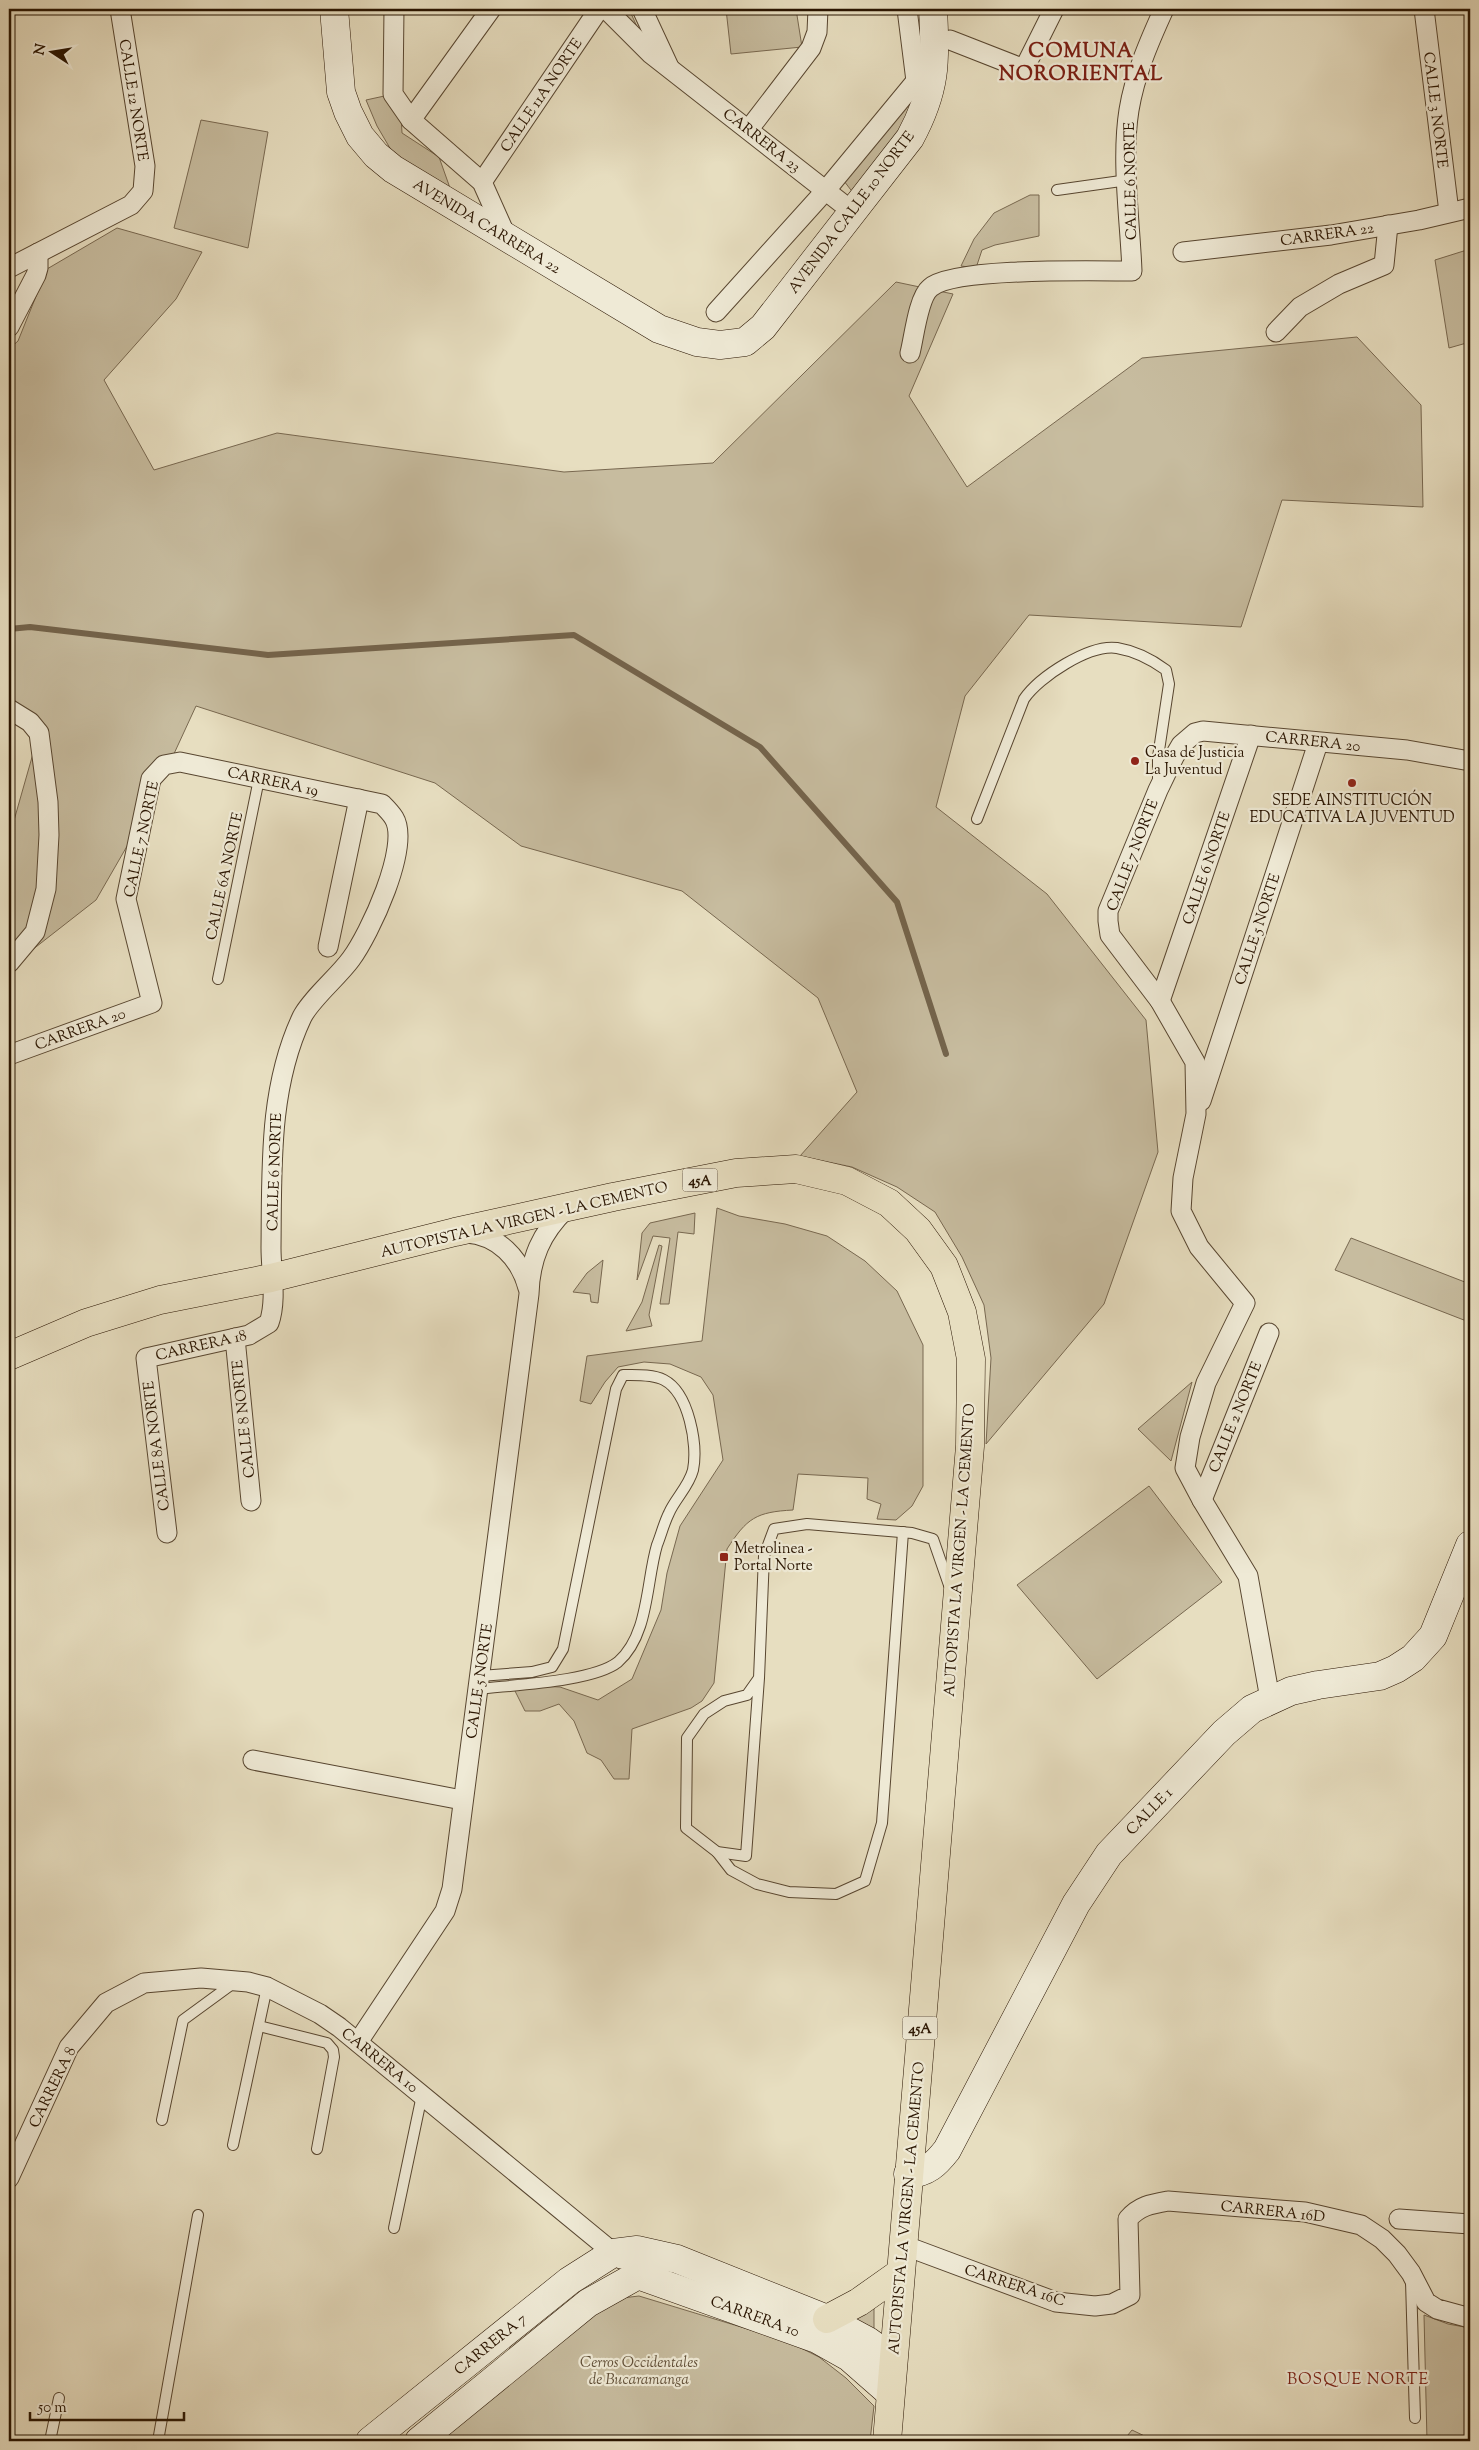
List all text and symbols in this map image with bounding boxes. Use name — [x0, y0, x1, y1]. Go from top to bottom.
north arrow — [28, 28, 78, 78]
street label: CALLE 11A NORTE — [496, 35, 588, 157]
street label: CALLE 12 NORTE — [113, 38, 153, 163]
district label: COMUNA NORORIENTAL — [999, 38, 1163, 90]
text: N — [30, 42, 52, 57]
street label: CALLE 3 NORTE — [1417, 51, 1452, 170]
street label: CARRERA 23 — [718, 104, 804, 178]
street label: CALLE 6 NORTE — [1120, 122, 1143, 240]
street label: AVENIDA CALLE 10 NORTE — [784, 127, 920, 298]
street label: AVENIDA CARRERA 22 — [408, 175, 564, 280]
street label: CARRERA 22 — [1279, 219, 1375, 252]
street label: CARRERA 20 — [1264, 727, 1361, 758]
place label: Casa de Justicia La Juventud — [1145, 743, 1245, 781]
marker: Casa de Justicia La Juventud — [1129, 755, 1141, 767]
street label: CARRERA 19 — [225, 763, 320, 802]
marker: SEDE AINSTITUCIÓN EDUCATIVA LA JUVENTUD — [1346, 777, 1358, 789]
street label: CALLE 7 NORTE — [120, 779, 165, 899]
place label: SEDE AINSTITUCIÓN EDUCATIVA LA JUVENTUD — [1249, 789, 1455, 829]
street label: CALLE 7 NORTE — [1102, 796, 1164, 915]
street label: CALLE 6 NORTE — [1178, 809, 1237, 928]
street label: CALLE 6A NORTE — [202, 810, 249, 942]
street label: CALLE 5 NORTE — [1230, 871, 1286, 988]
street label: CARRERA 20 — [32, 1004, 129, 1057]
street label: CALLE 6 NORTE — [263, 1112, 288, 1232]
road number: 45A — [682, 1168, 718, 1192]
street label: AUTOPISTA LA VIRGEN - LA CEMENTO — [379, 1177, 670, 1264]
street label: CARRERA 18 — [154, 1326, 249, 1367]
street label: CALLE 8 NORTE — [228, 1359, 261, 1479]
street label: CALLE 2 NORTE — [1205, 1359, 1268, 1476]
street label: CALLE 8A NORTE — [139, 1380, 176, 1512]
street label: AUTOPISTA LA VIRGEN - LA CEMENTO — [940, 1402, 981, 1698]
place label: Metrolinea - Portal Norte — [734, 1539, 813, 1577]
marker: Metrolinea - Portal Norte — [718, 1551, 730, 1563]
street label: CALLE 5 NORTE — [462, 1622, 499, 1740]
street label: CALLE 1 — [1122, 1783, 1178, 1841]
road number: 45A — [902, 2016, 938, 2040]
street label: CARRERA 10 — [336, 2024, 422, 2099]
street label: CARRERA 8 — [25, 2044, 82, 2132]
street label: AUTOPISTA LA VIRGEN - LA CEMENTO — [884, 2061, 931, 2356]
street label: CARRERA 16D — [1220, 2197, 1326, 2228]
street label: CARRERA 16C — [961, 2260, 1068, 2313]
street label: CARRERA 10 — [707, 2292, 802, 2343]
street label: CARRERA 7 — [450, 2309, 532, 2381]
park label: Cerros Occidentales de Bucaramanga — [580, 2353, 698, 2391]
district label: BOSQUE NORTE — [1287, 2369, 1429, 2392]
scale bar — [30, 2390, 184, 2422]
text: 50 m — [37, 2398, 67, 2419]

